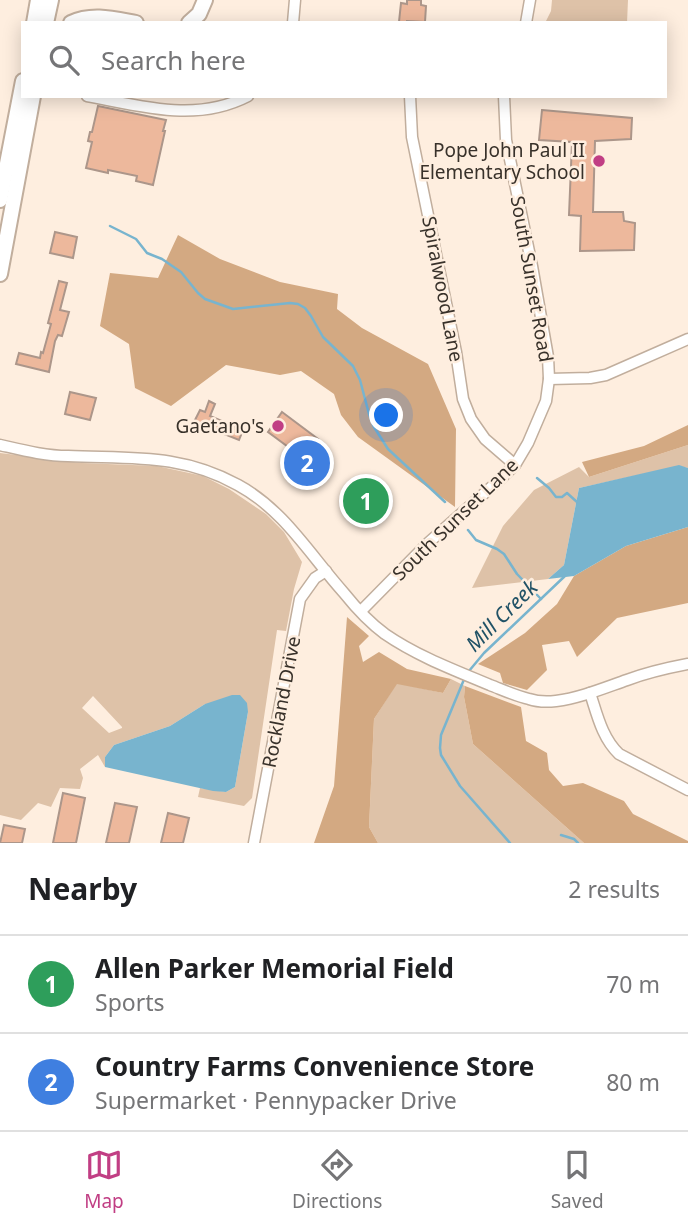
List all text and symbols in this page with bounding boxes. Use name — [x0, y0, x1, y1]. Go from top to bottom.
search box — [21, 21, 667, 98]
icon: search — [45, 41, 83, 79]
text: Search here — [101, 42, 246, 78]
place label: Pope John Paul II Elementary School — [419, 137, 585, 185]
marker: Pope John Paul II Elementary School — [591, 153, 607, 169]
street label: South Sunset Road — [505, 194, 559, 364]
street label: Spiralwood Lane — [416, 214, 470, 364]
your location — [369, 398, 403, 432]
place label: Gaetano's — [175, 413, 264, 439]
marker: Gaetano's — [270, 418, 286, 434]
pin: 2 — [284, 437, 330, 489]
street label: South Sunset Lane — [386, 452, 524, 586]
pin: 1 — [343, 475, 389, 527]
water label: Mill Creek — [459, 572, 544, 657]
street label: Rockland Drive — [256, 634, 306, 770]
text: Nearby — [28, 868, 137, 909]
text: 2 results — [568, 873, 660, 905]
text: Allen Parker Memorial Field — [95, 950, 454, 986]
text: 1 — [44, 968, 58, 1000]
text: 70 m — [606, 968, 660, 1000]
text: Sports — [95, 986, 165, 1018]
text: Country Farms Convenience Store — [95, 1048, 534, 1084]
text: 2 — [44, 1066, 58, 1098]
text: 80 m — [606, 1066, 660, 1098]
text: Supermarket · Pennypacker Drive — [95, 1084, 457, 1116]
tab: Map — [84, 1146, 124, 1214]
tab: Directions — [292, 1146, 382, 1214]
tab: Saved — [551, 1146, 604, 1214]

